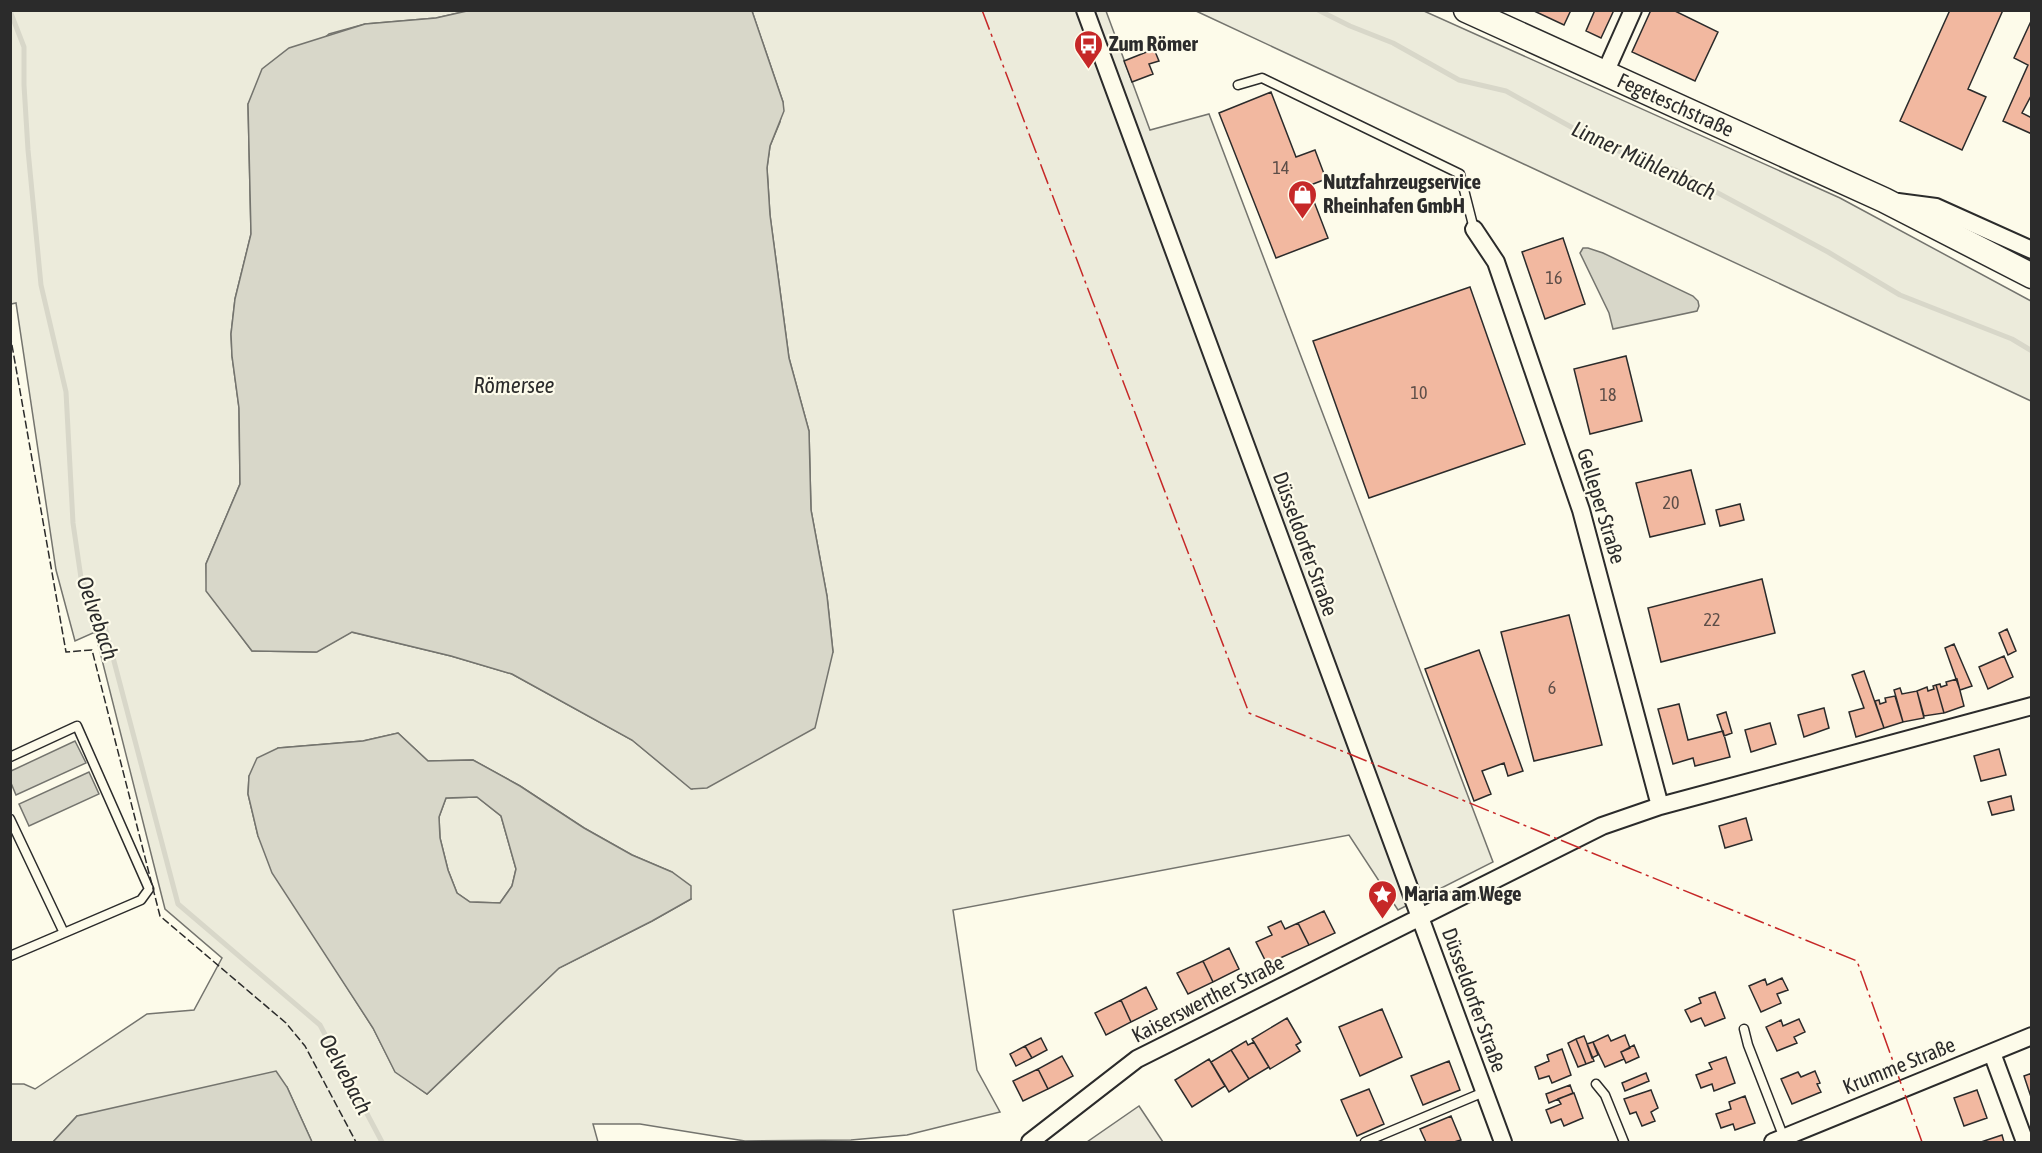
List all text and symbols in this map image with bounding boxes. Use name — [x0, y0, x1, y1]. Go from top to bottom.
bus stop icon: Zum Römer — [1072, 28, 1104, 70]
place label: Zum Römer — [1109, 31, 1199, 55]
street label: Fegeteschstraße — [1614, 67, 1738, 141]
water label: Linner Mühlenbach — [1568, 115, 1721, 205]
house number: 14 — [1273, 157, 1289, 178]
place label: Nutzfahrzeugservice Rheinhafen GmbH — [1323, 169, 1481, 217]
shop icon: Nutzfahrzeugservice Rheinhafen GmbH — [1286, 178, 1318, 220]
house number: 16 — [1546, 267, 1562, 288]
water label: Römersee — [474, 372, 554, 398]
house number: 10 — [1411, 382, 1427, 403]
house number: 18 — [1600, 384, 1616, 405]
street label: Gelleper Straße — [1573, 445, 1631, 566]
street label: Düsseldorfer Straße — [1269, 468, 1343, 619]
house number: 20 — [1663, 492, 1679, 513]
water label: Oelvebach — [72, 573, 125, 664]
house number: 22 — [1704, 609, 1720, 630]
house number: 6 — [1548, 677, 1556, 698]
place icon: Maria am Wege — [1367, 878, 1399, 920]
place label: Maria am Wege — [1404, 881, 1522, 905]
street label: Düsseldorfer Straße — [1438, 924, 1512, 1075]
street label: Kaiserswerther Straße — [1127, 949, 1288, 1047]
water label: Oelvebach — [314, 1030, 378, 1119]
street label: Krumme Straße — [1839, 1032, 1958, 1099]

